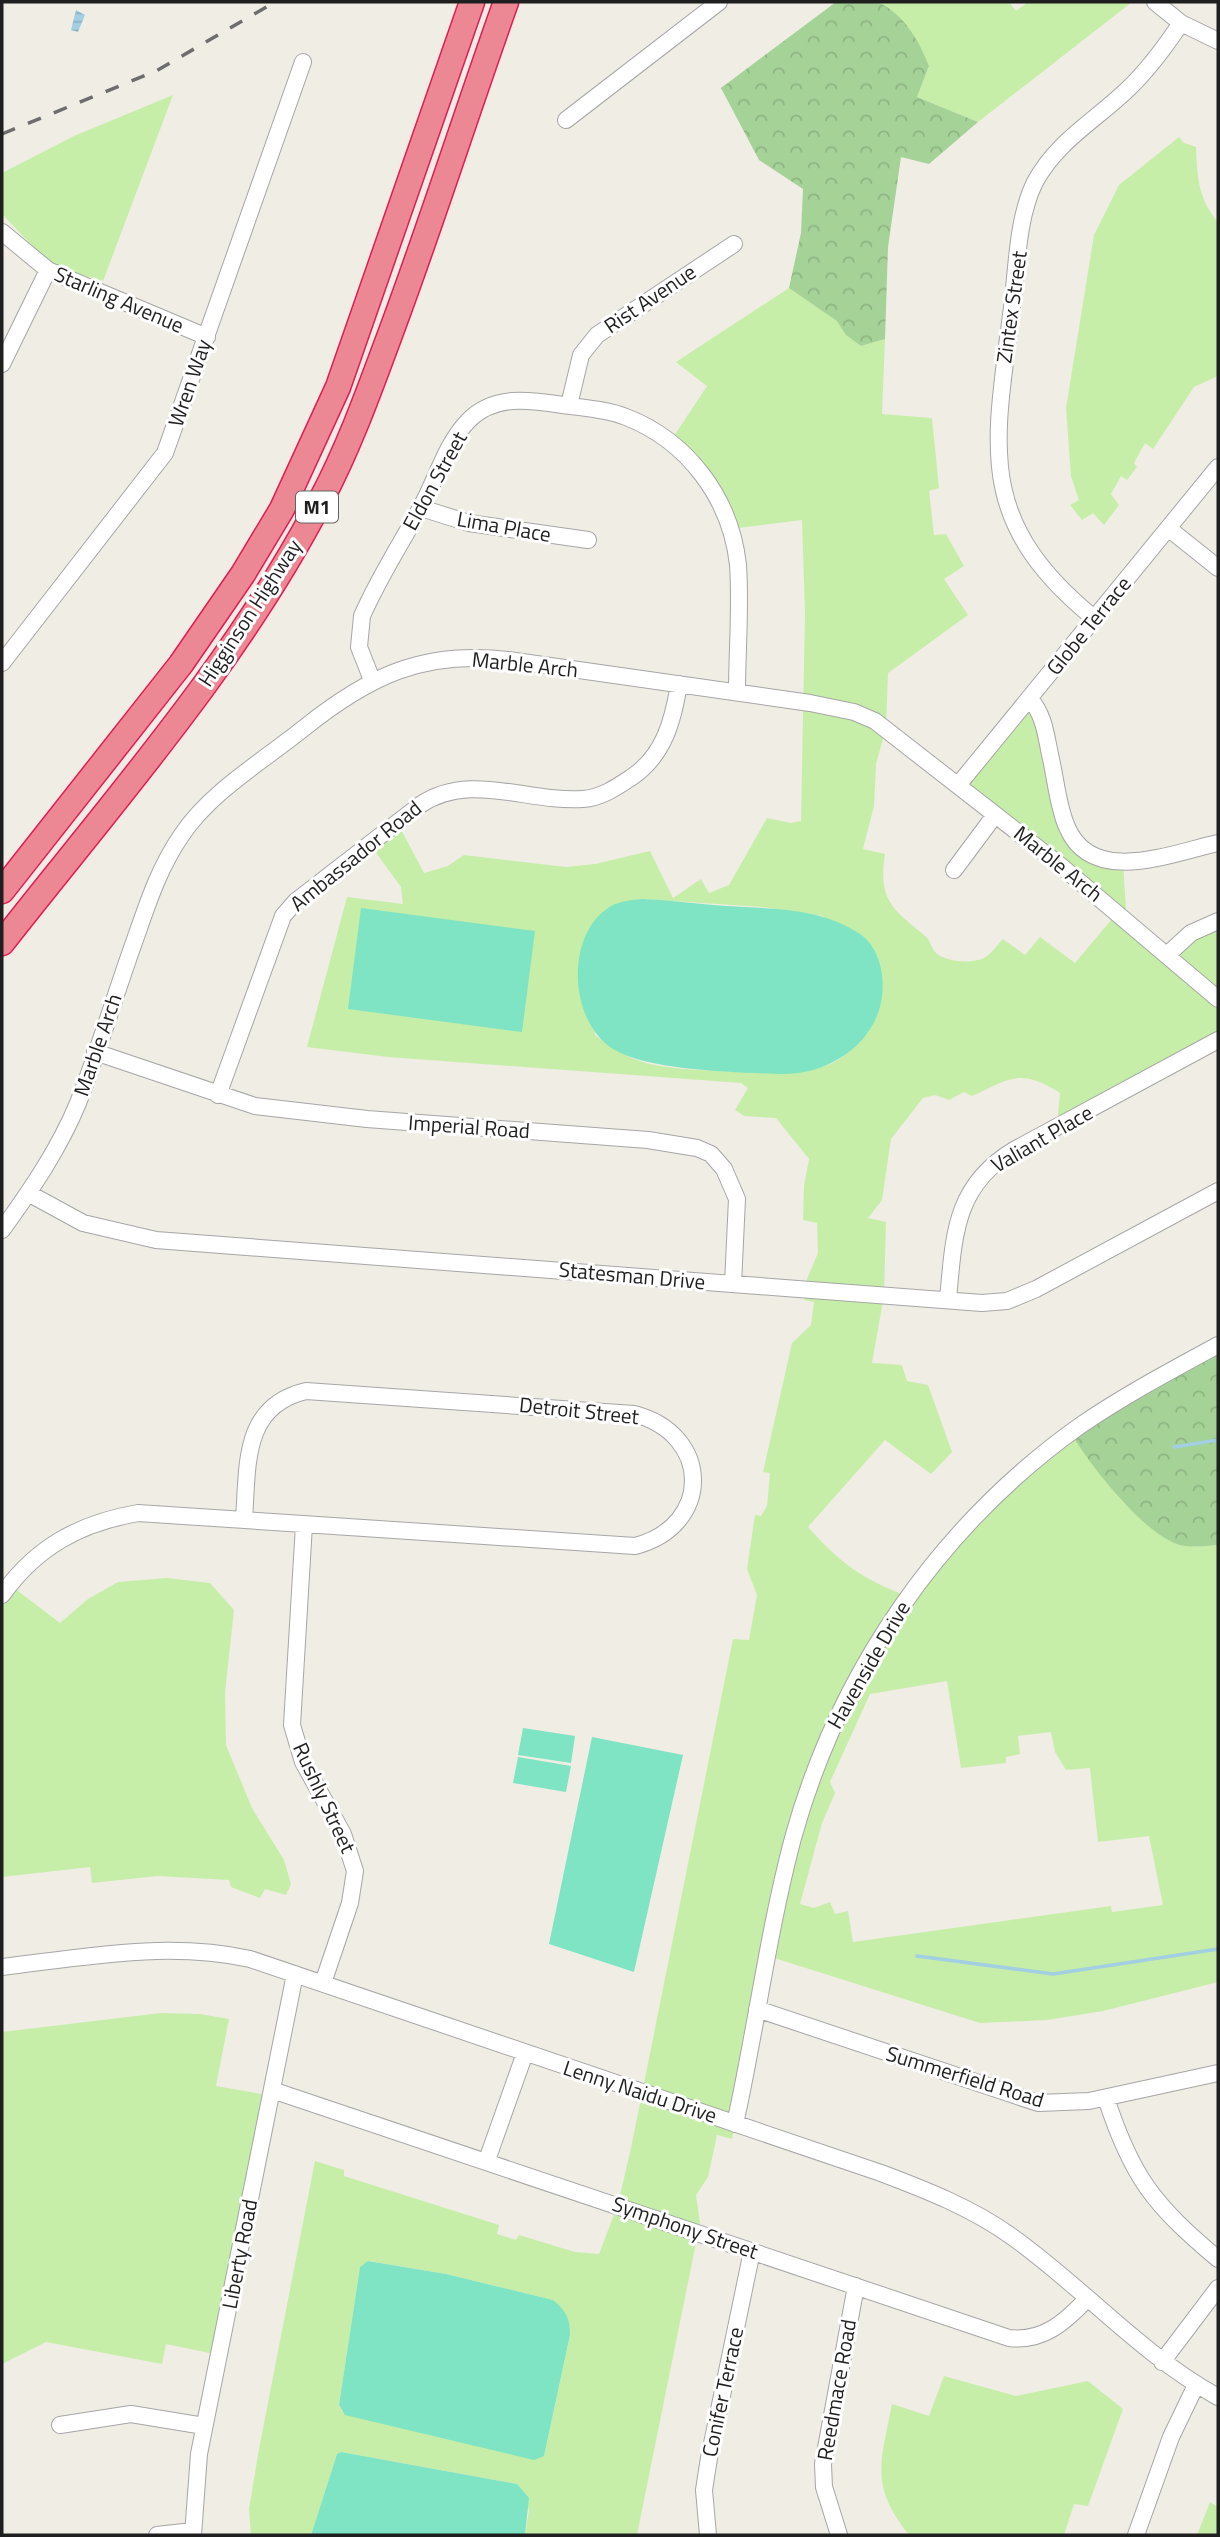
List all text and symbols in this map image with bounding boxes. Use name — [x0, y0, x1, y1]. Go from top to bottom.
street label: Zintex Street — [987, 248, 1035, 365]
street label: Rist Avenue — [597, 256, 702, 341]
street label: Starling Avenue — [50, 257, 189, 341]
street label: Wren Way — [159, 335, 219, 431]
street label: Eldon Street — [394, 425, 475, 536]
road number: M1 — [296, 492, 338, 522]
street label: Lima Place — [455, 502, 554, 550]
street label: Higginson Highway — [189, 532, 309, 693]
street label: Globe Terrace — [1038, 569, 1138, 682]
street label: Marble Arch — [470, 643, 580, 685]
street label: Ambassador Road — [283, 792, 428, 918]
street label: Marble Arch — [1007, 817, 1110, 909]
street label: Marble Arch — [65, 989, 130, 1100]
street label: Valiant Place — [985, 1096, 1098, 1180]
street label: Imperial Road — [407, 1106, 531, 1146]
street label: Statesman Drive — [558, 1253, 707, 1297]
street label: Detroit Street — [518, 1388, 641, 1432]
street label: Havenside Drive — [819, 1595, 918, 1734]
street label: Rushly Street — [285, 1737, 365, 1859]
street label: Summerfield Road — [882, 2037, 1048, 2115]
street label: Lenny Naidu Drive — [559, 2051, 721, 2131]
street label: Symphony Street — [608, 2187, 763, 2267]
street label: Liberty Road — [213, 2196, 265, 2311]
street label: Reedmace Road — [808, 2317, 864, 2463]
street label: Conifer Terrace — [693, 2324, 751, 2460]

